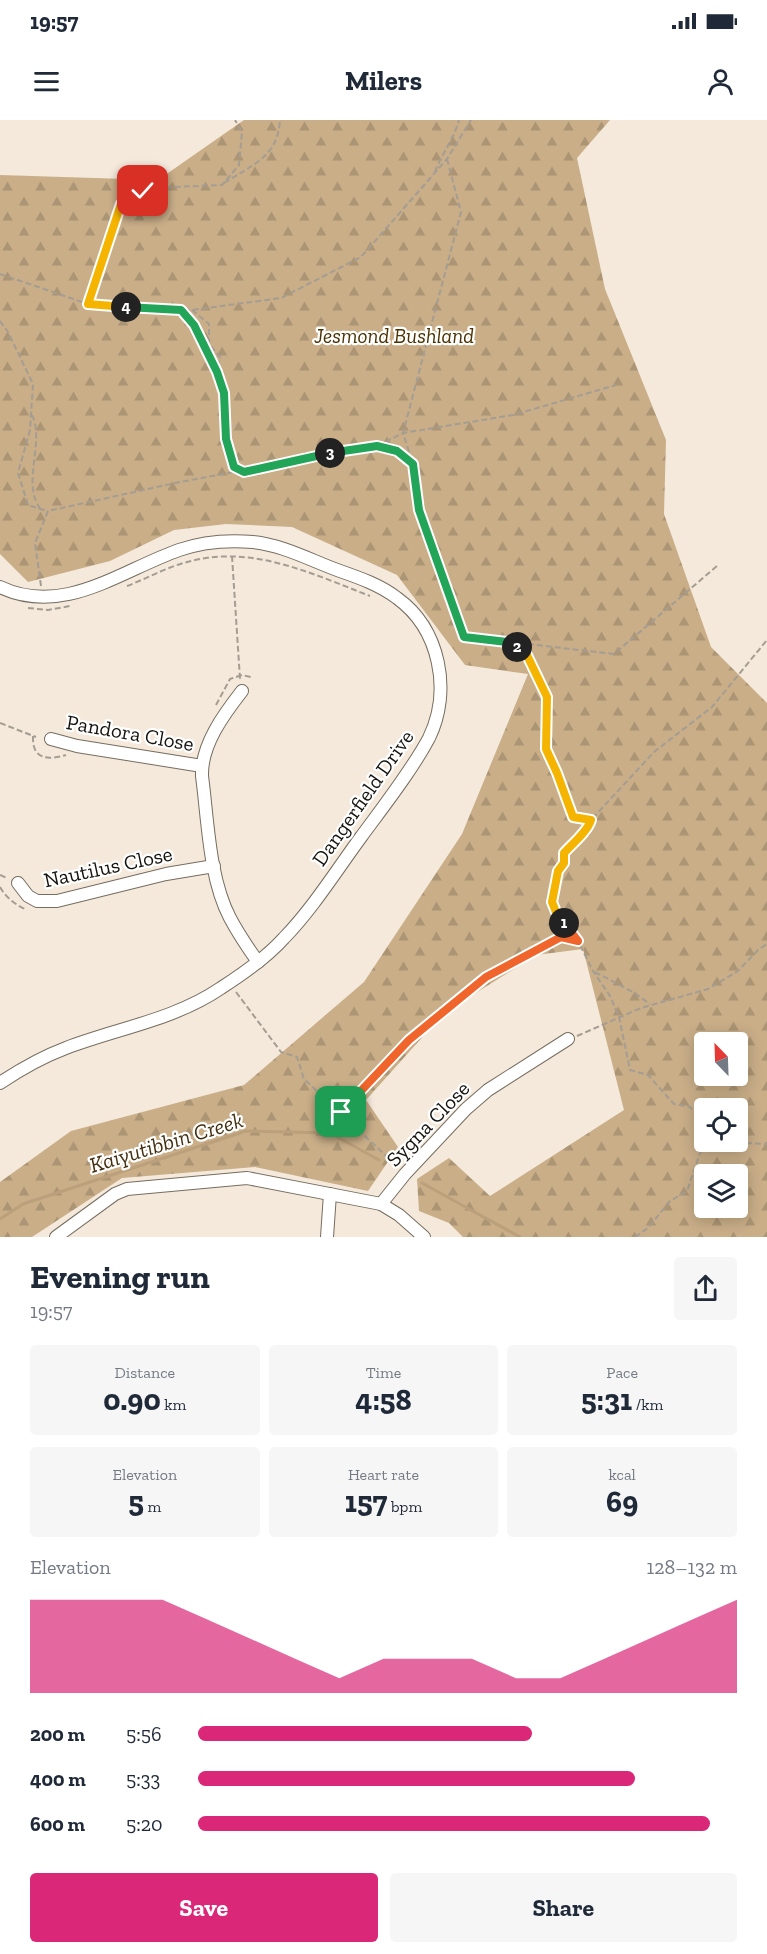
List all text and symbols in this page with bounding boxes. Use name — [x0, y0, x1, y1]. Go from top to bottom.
text: 19:57 — [30, 8, 79, 35]
icon: menu — [30, 65, 63, 98]
text: Milers — [345, 65, 422, 97]
icon: person — [704, 65, 737, 98]
pin — [117, 165, 168, 216]
icon: check — [126, 174, 159, 207]
pin: 4 — [111, 292, 141, 322]
text: 4 — [121, 297, 131, 316]
park label: Jesmond Bushland — [313, 323, 474, 348]
pin: 3 — [315, 438, 345, 468]
text: 3 — [326, 443, 334, 462]
pin: 2 — [502, 632, 532, 662]
text: 2 — [513, 637, 521, 656]
street label: Pandora Close — [64, 709, 196, 756]
street label: Dangerfield Drive — [306, 725, 419, 871]
street label: Nautilus Close — [41, 841, 175, 892]
pin: 1 — [549, 908, 579, 938]
text: 1 — [561, 913, 567, 932]
north arrow — [694, 1032, 748, 1086]
map controls — [694, 1032, 748, 1218]
street label: Sygna Close — [381, 1076, 475, 1172]
pin — [315, 1086, 366, 1137]
icon: arrive — [324, 1095, 357, 1128]
button: locate — [694, 1098, 748, 1152]
water label: Kaiyutibbin Creek — [86, 1106, 246, 1179]
button: layers — [694, 1164, 748, 1218]
text: Evening run — [30, 1257, 210, 1296]
button: share — [674, 1257, 737, 1320]
text: 19:57 — [30, 1299, 72, 1323]
text: Distance — [115, 1363, 175, 1382]
text: Time — [366, 1363, 401, 1382]
text: Pace — [606, 1363, 638, 1382]
text: 0.90 — [103, 1382, 161, 1418]
text: 4:58 — [355, 1382, 412, 1418]
text: 5:31 — [581, 1382, 632, 1418]
text: km — [161, 1395, 186, 1414]
text: /km — [632, 1395, 663, 1414]
text: Elevation — [113, 1465, 177, 1484]
text: Heart rate — [348, 1465, 419, 1484]
text: kcal — [608, 1465, 636, 1484]
text: 5 — [128, 1484, 144, 1520]
text: 157 — [345, 1484, 387, 1520]
text: 69 — [606, 1484, 638, 1520]
text: m — [144, 1497, 161, 1516]
text: bpm — [387, 1497, 422, 1516]
text: Elevation — [30, 1555, 111, 1579]
text: 128–132 m — [647, 1555, 737, 1579]
text: 200 m — [30, 1722, 85, 1746]
text: 5:56 — [126, 1722, 162, 1746]
text: 400 m — [30, 1767, 86, 1791]
text: 5:33 — [126, 1767, 160, 1791]
text: 600 m — [30, 1812, 85, 1836]
text: 5:20 — [126, 1812, 163, 1836]
button: Save — [30, 1873, 378, 1942]
button: Share — [390, 1873, 737, 1942]

